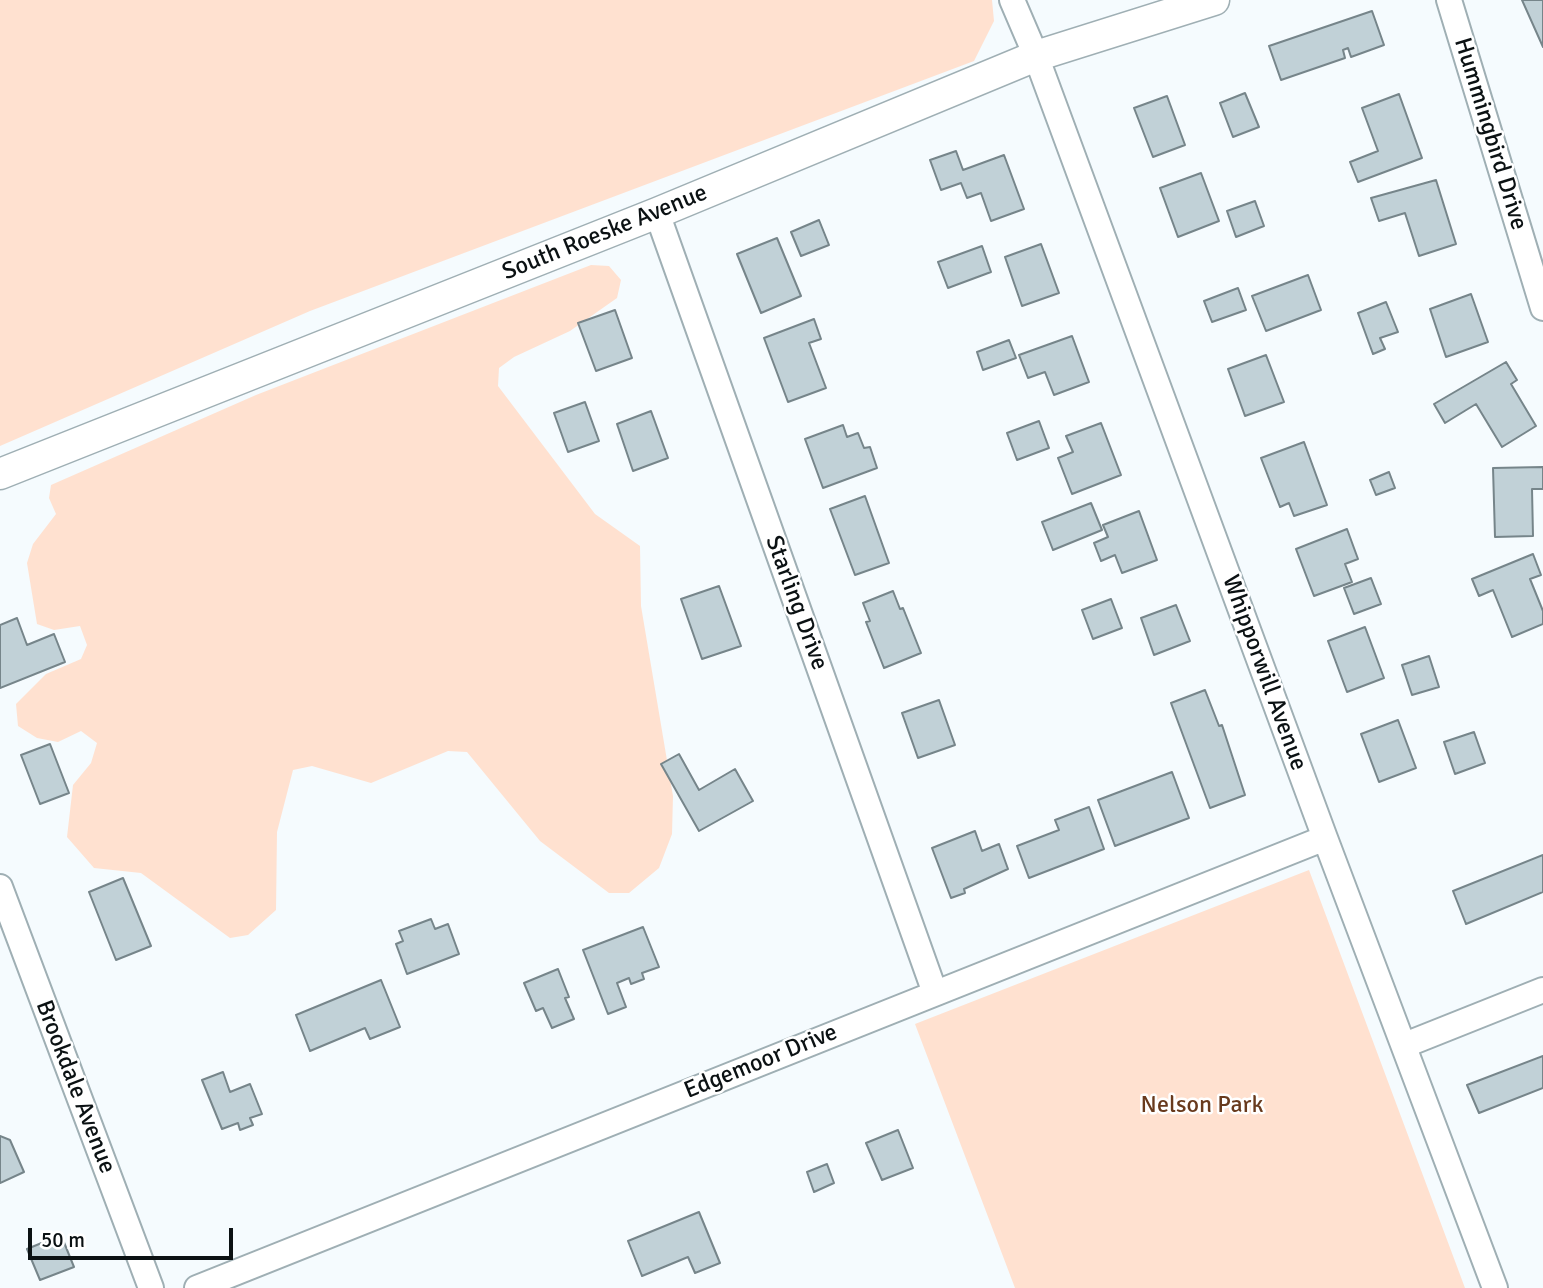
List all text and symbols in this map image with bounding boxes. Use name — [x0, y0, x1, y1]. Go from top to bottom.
street label: Hummingbird Drive — [1447, 34, 1533, 234]
street label: South Roeske Avenue — [498, 179, 712, 287]
street label: Starling Drive — [758, 532, 834, 674]
street label: Whipporwill Avenue — [1215, 571, 1313, 775]
street label: Brookdale Avenue — [29, 996, 121, 1178]
street label: Edgemoor Drive — [680, 1018, 842, 1106]
park label: Nelson Park — [1141, 1092, 1263, 1120]
scale bar — [32, 1214, 236, 1258]
text: 50 m — [41, 1227, 85, 1253]

